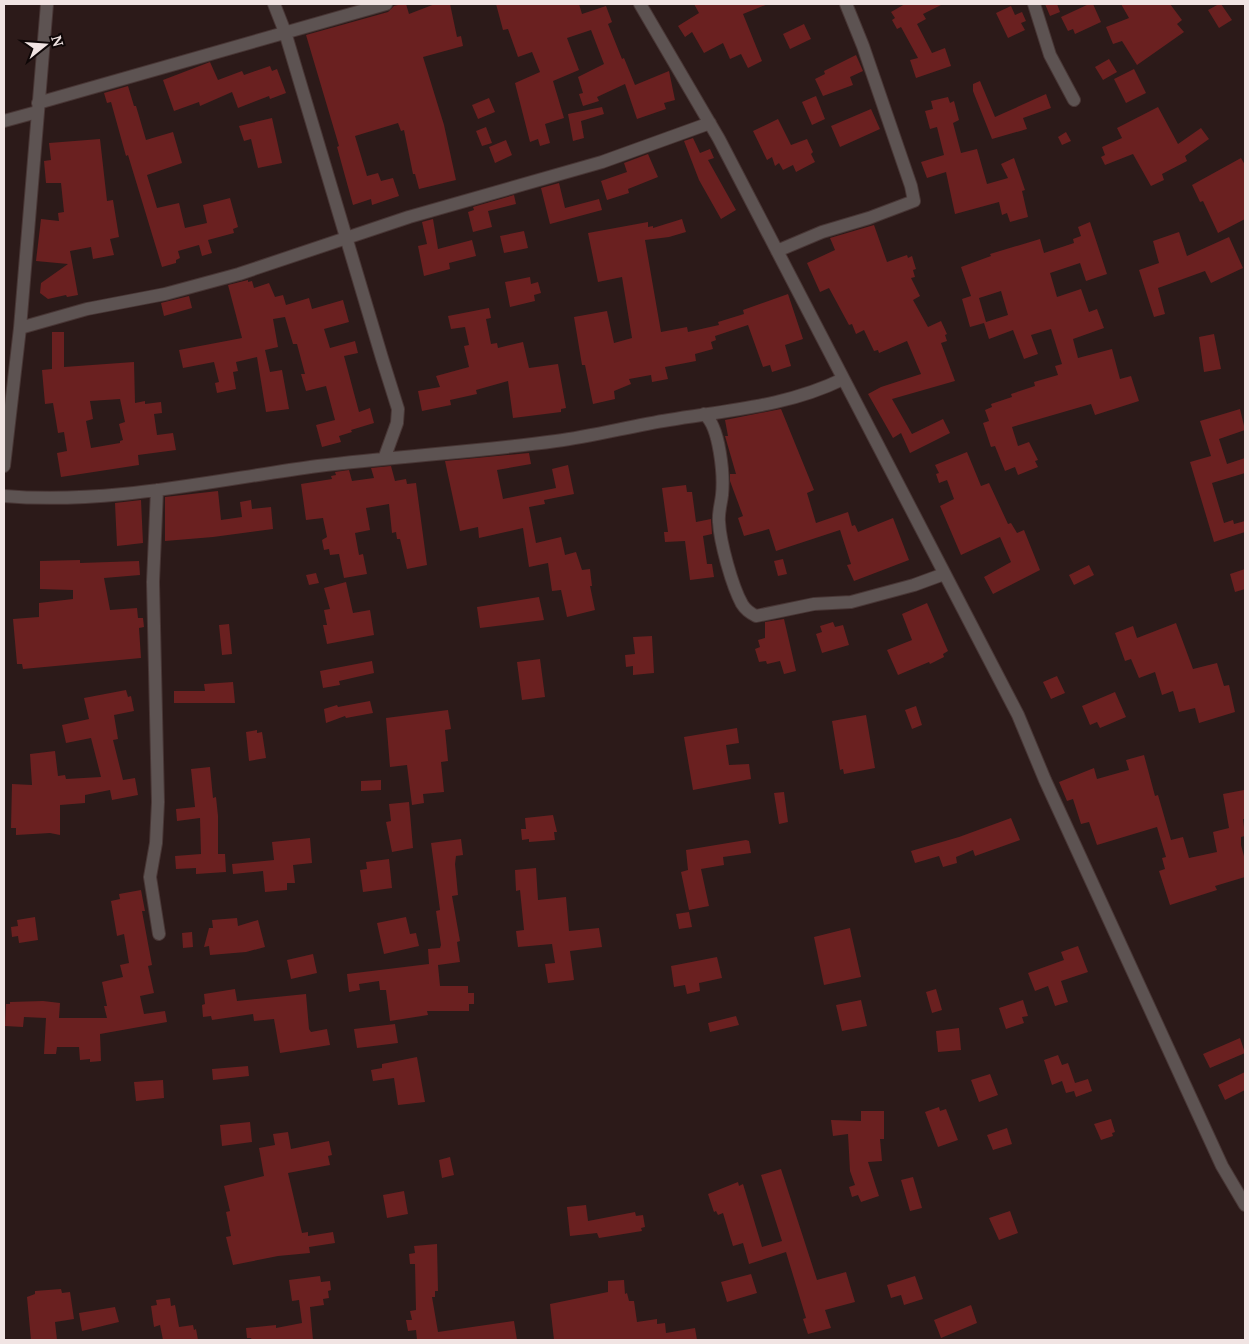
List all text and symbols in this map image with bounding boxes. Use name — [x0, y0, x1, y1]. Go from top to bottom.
north arrow — [20, 20, 70, 70]
text: N — [47, 33, 69, 49]

